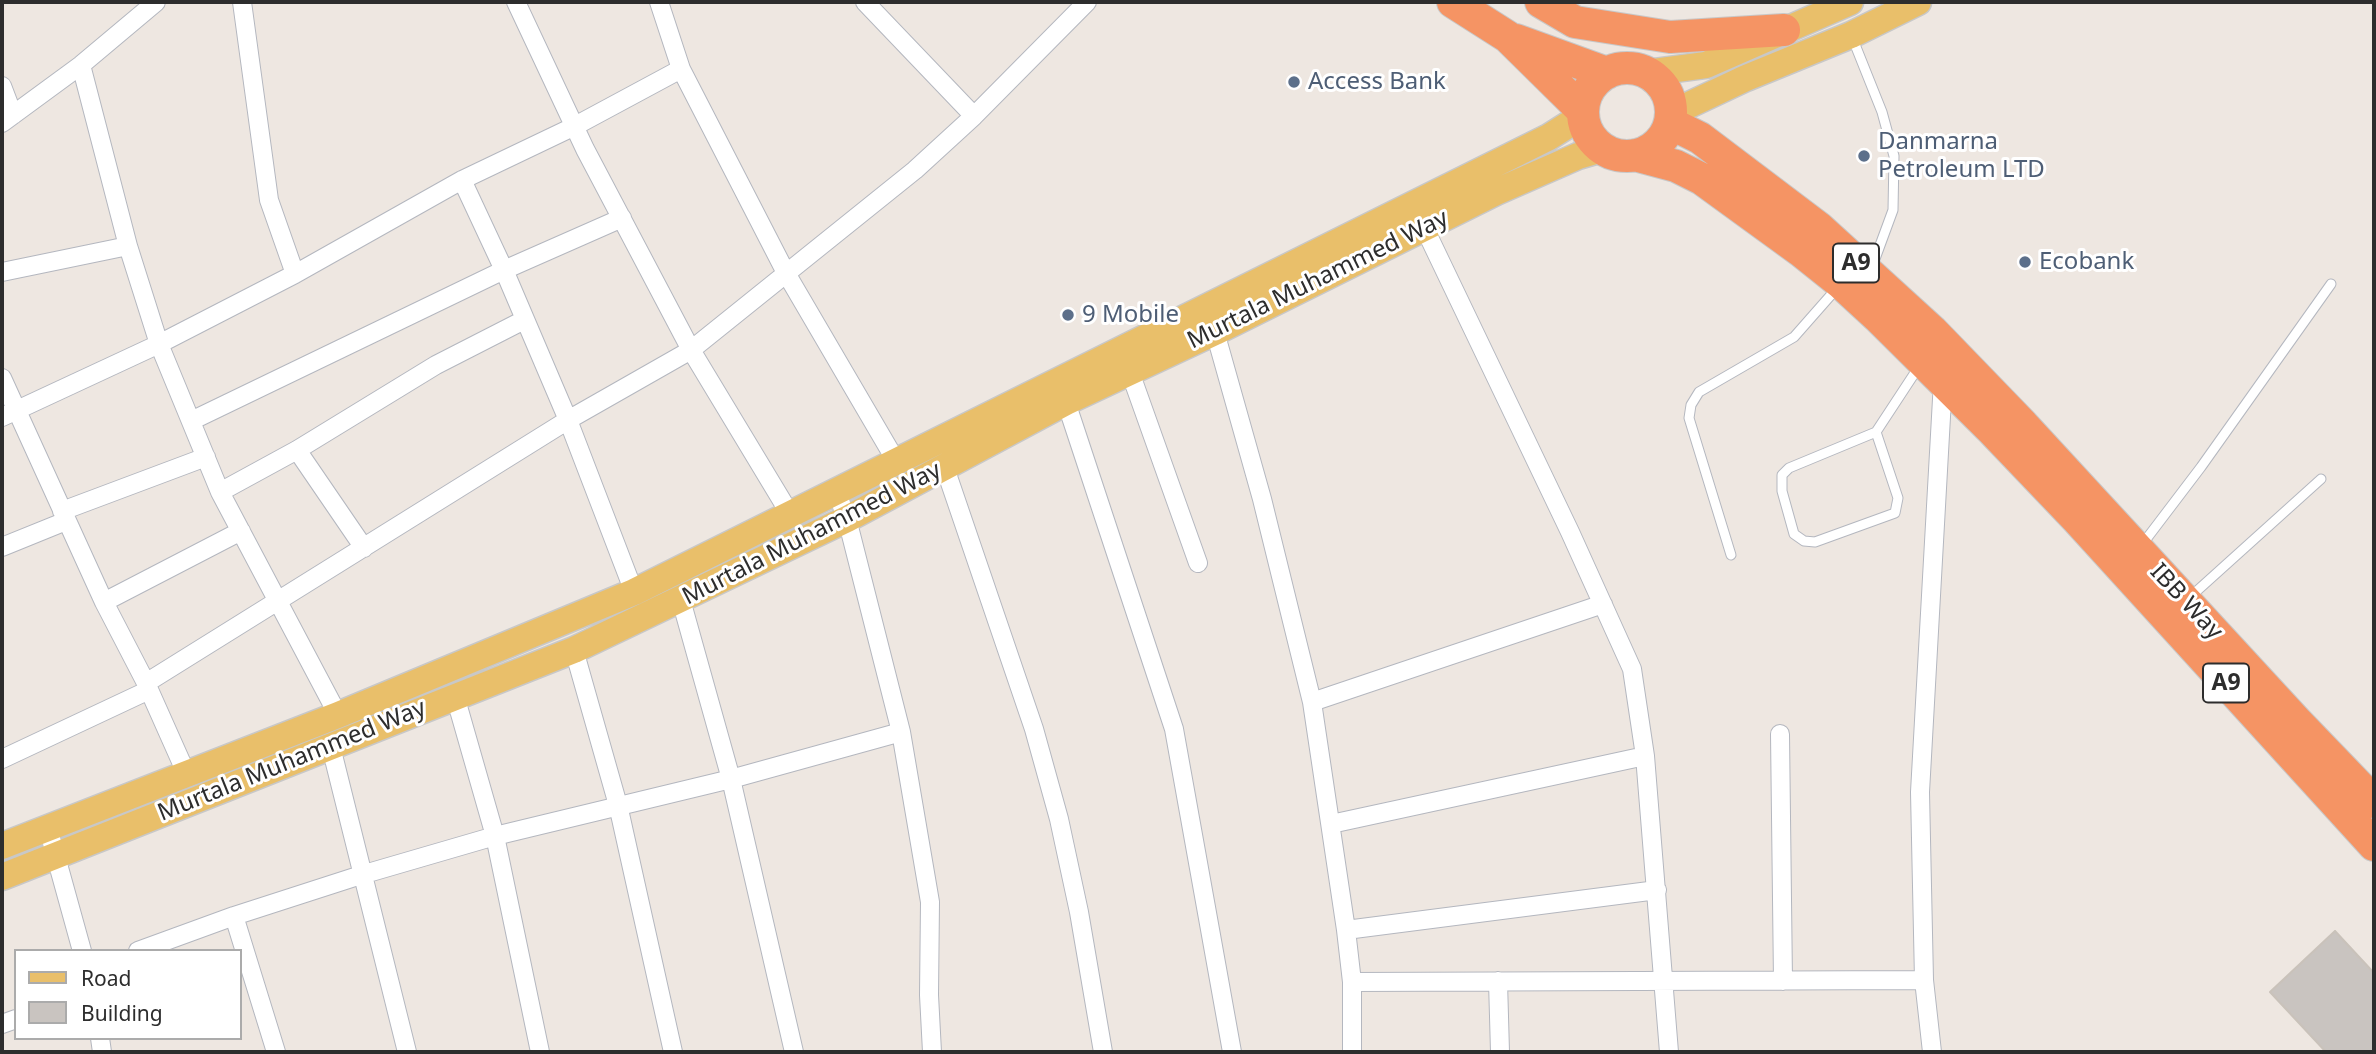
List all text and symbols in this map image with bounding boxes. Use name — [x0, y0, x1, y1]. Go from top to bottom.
place label: Access Bank — [1308, 68, 1446, 96]
marker: Access Bank — [1286, 74, 1302, 90]
place label: Danmarna Petroleum LTD — [1878, 128, 2045, 184]
marker: Danmarna Petroleum LTD — [1856, 148, 1872, 164]
street label: Murtala Muhammed Way — [1183, 204, 1453, 356]
road number: A9 — [1833, 244, 1879, 282]
place label: Ecobank — [2039, 248, 2134, 276]
marker: Ecobank — [2017, 254, 2033, 270]
place label: 9 Mobile — [1082, 301, 1179, 329]
marker: 9 Mobile — [1060, 307, 1076, 323]
street label: Murtala Muhammed Way — [678, 456, 946, 612]
street label: IBB Way — [2144, 558, 2228, 646]
road number: A9 — [2203, 664, 2249, 702]
street label: Murtala Muhammed Way — [154, 694, 430, 828]
legend — [14, 949, 242, 1040]
text: Road — [81, 964, 131, 992]
text: Building — [81, 999, 163, 1027]

